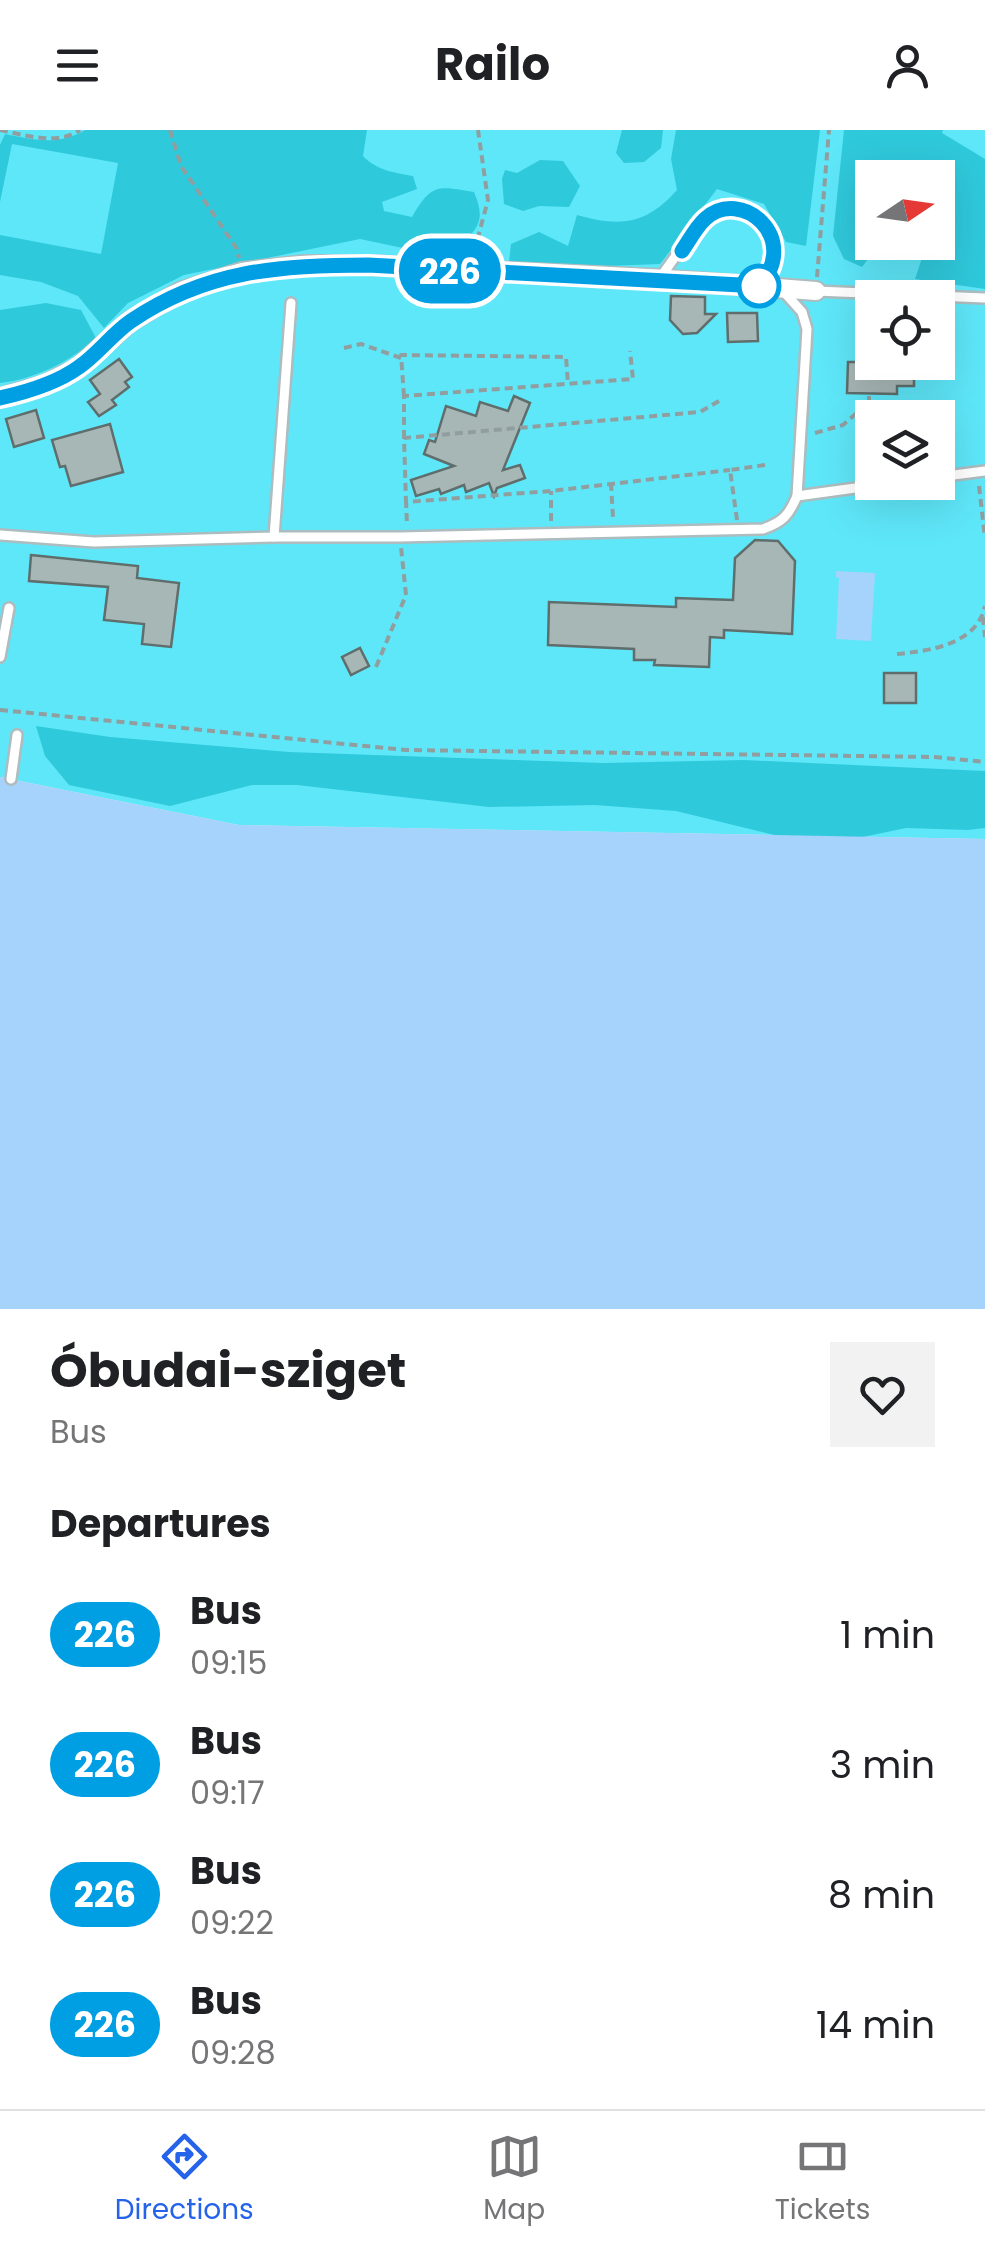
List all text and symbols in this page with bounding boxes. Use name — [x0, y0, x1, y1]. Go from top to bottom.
text: Railo — [435, 33, 550, 96]
icon: menu — [50, 38, 105, 93]
icon: person — [880, 38, 935, 93]
north arrow — [855, 160, 955, 260]
map controls — [855, 160, 955, 500]
line badge: 226 — [392, 238, 508, 304]
text: 226 — [419, 247, 481, 296]
unlabelled marker — [738, 265, 780, 307]
button: locate — [855, 280, 955, 380]
button: layers — [855, 400, 955, 500]
text: Óbudai-sziget — [50, 1337, 406, 1404]
button: heart — [830, 1342, 935, 1447]
text: Bus — [50, 1409, 107, 1454]
text: Departures — [50, 1497, 271, 1550]
text: Bus — [190, 1584, 262, 1637]
text: 1 min — [840, 1608, 935, 1661]
text: 226 — [74, 1610, 136, 1659]
text: 09:15 — [190, 1640, 267, 1685]
text: Bus — [190, 1714, 262, 1767]
text: 3 min — [830, 1738, 935, 1791]
text: 226 — [74, 1740, 136, 1789]
text: 09:17 — [190, 1770, 265, 1815]
text: Bus — [190, 1844, 262, 1897]
text: 8 min — [828, 1868, 935, 1921]
text: 226 — [74, 1870, 136, 1919]
text: 09:22 — [190, 1900, 274, 1945]
text: Bus — [190, 1974, 262, 2027]
text: 14 min — [816, 1998, 935, 2051]
text: 226 — [74, 2000, 136, 2049]
text: 09:28 — [190, 2030, 276, 2075]
tab: Directions — [115, 2129, 254, 2231]
tab: Map — [483, 2129, 545, 2231]
tab: Tickets — [775, 2129, 870, 2231]

